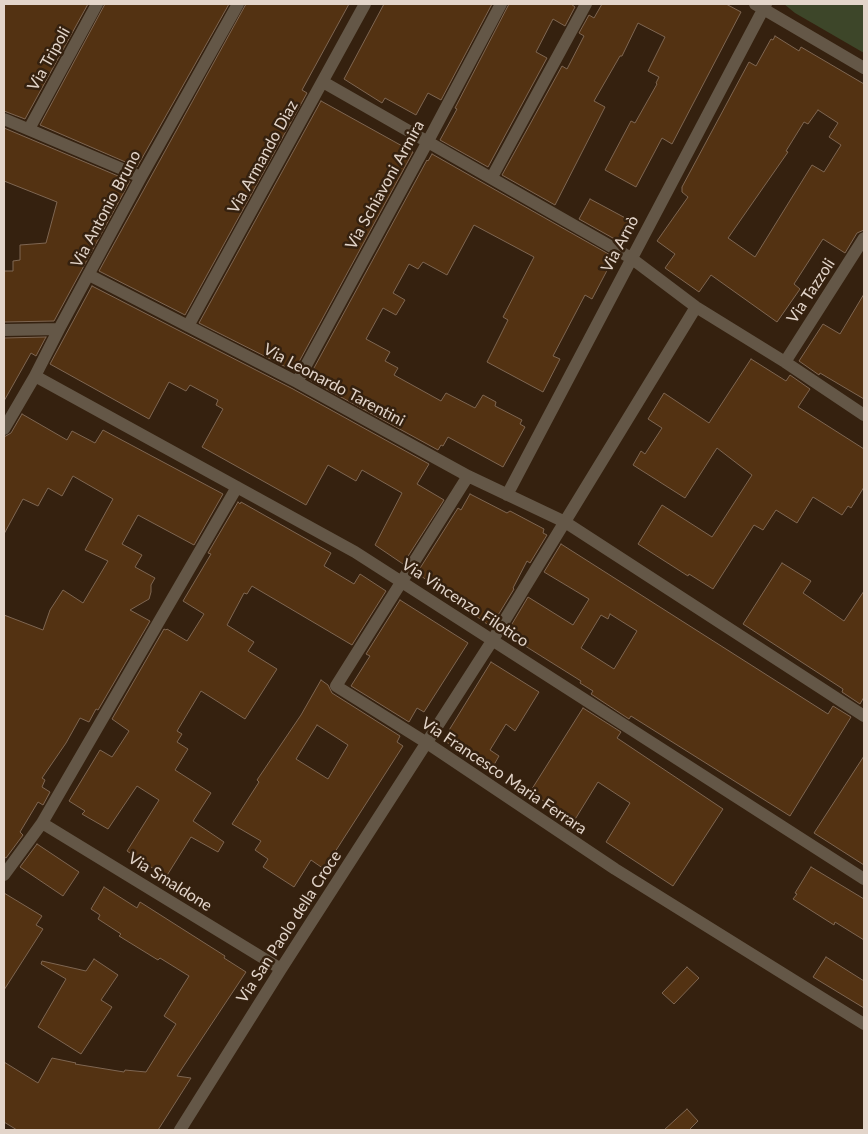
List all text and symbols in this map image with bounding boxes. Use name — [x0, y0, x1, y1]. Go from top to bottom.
street label: Via Tripoli — [24, 24, 74, 94]
street label: Via Armando Diaz — [224, 97, 302, 217]
street label: Via Schiavoni Armira — [342, 117, 428, 253]
street label: Via Antonio Bruno — [67, 147, 145, 271]
street label: Via Arnò — [597, 212, 643, 276]
street label: Via Tazzoli — [783, 255, 839, 327]
street label: Via Leonardo Tarentini — [260, 340, 408, 430]
street label: Via Vincenzo Filotico — [398, 555, 532, 651]
street label: Via Francesco Maria Ferrara — [418, 713, 590, 839]
street label: Via San Paolo della Croce — [233, 847, 345, 1007]
street label: Via Smaldone — [124, 849, 216, 915]

